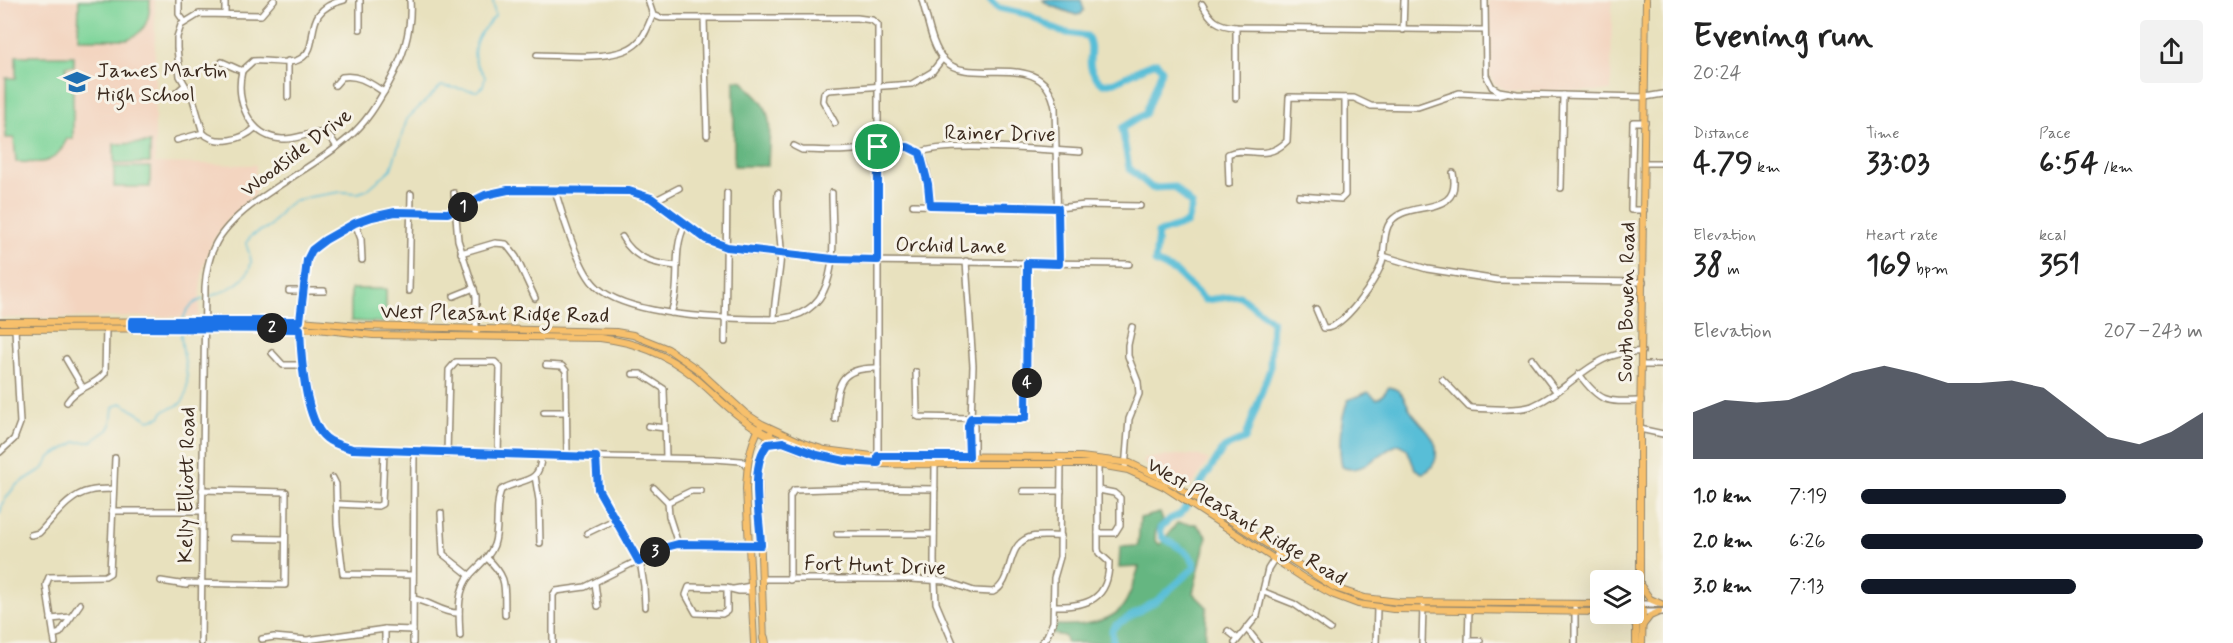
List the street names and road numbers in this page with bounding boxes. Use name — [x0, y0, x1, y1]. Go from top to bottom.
street label: Woodside Drive — [235, 102, 358, 204]
street label: Rainer Drive — [944, 119, 1056, 149]
street label: South Bowen Road — [1612, 222, 1642, 383]
street label: Orchid Lane — [895, 231, 1007, 261]
street label: West Pleasant Ridge Road — [380, 298, 610, 332]
street label: Kelly Elliott Road — [172, 407, 202, 563]
street label: West Pleasant Ridge Road — [1140, 451, 1352, 594]
street label: Fort Hunt Drive — [804, 550, 946, 582]

